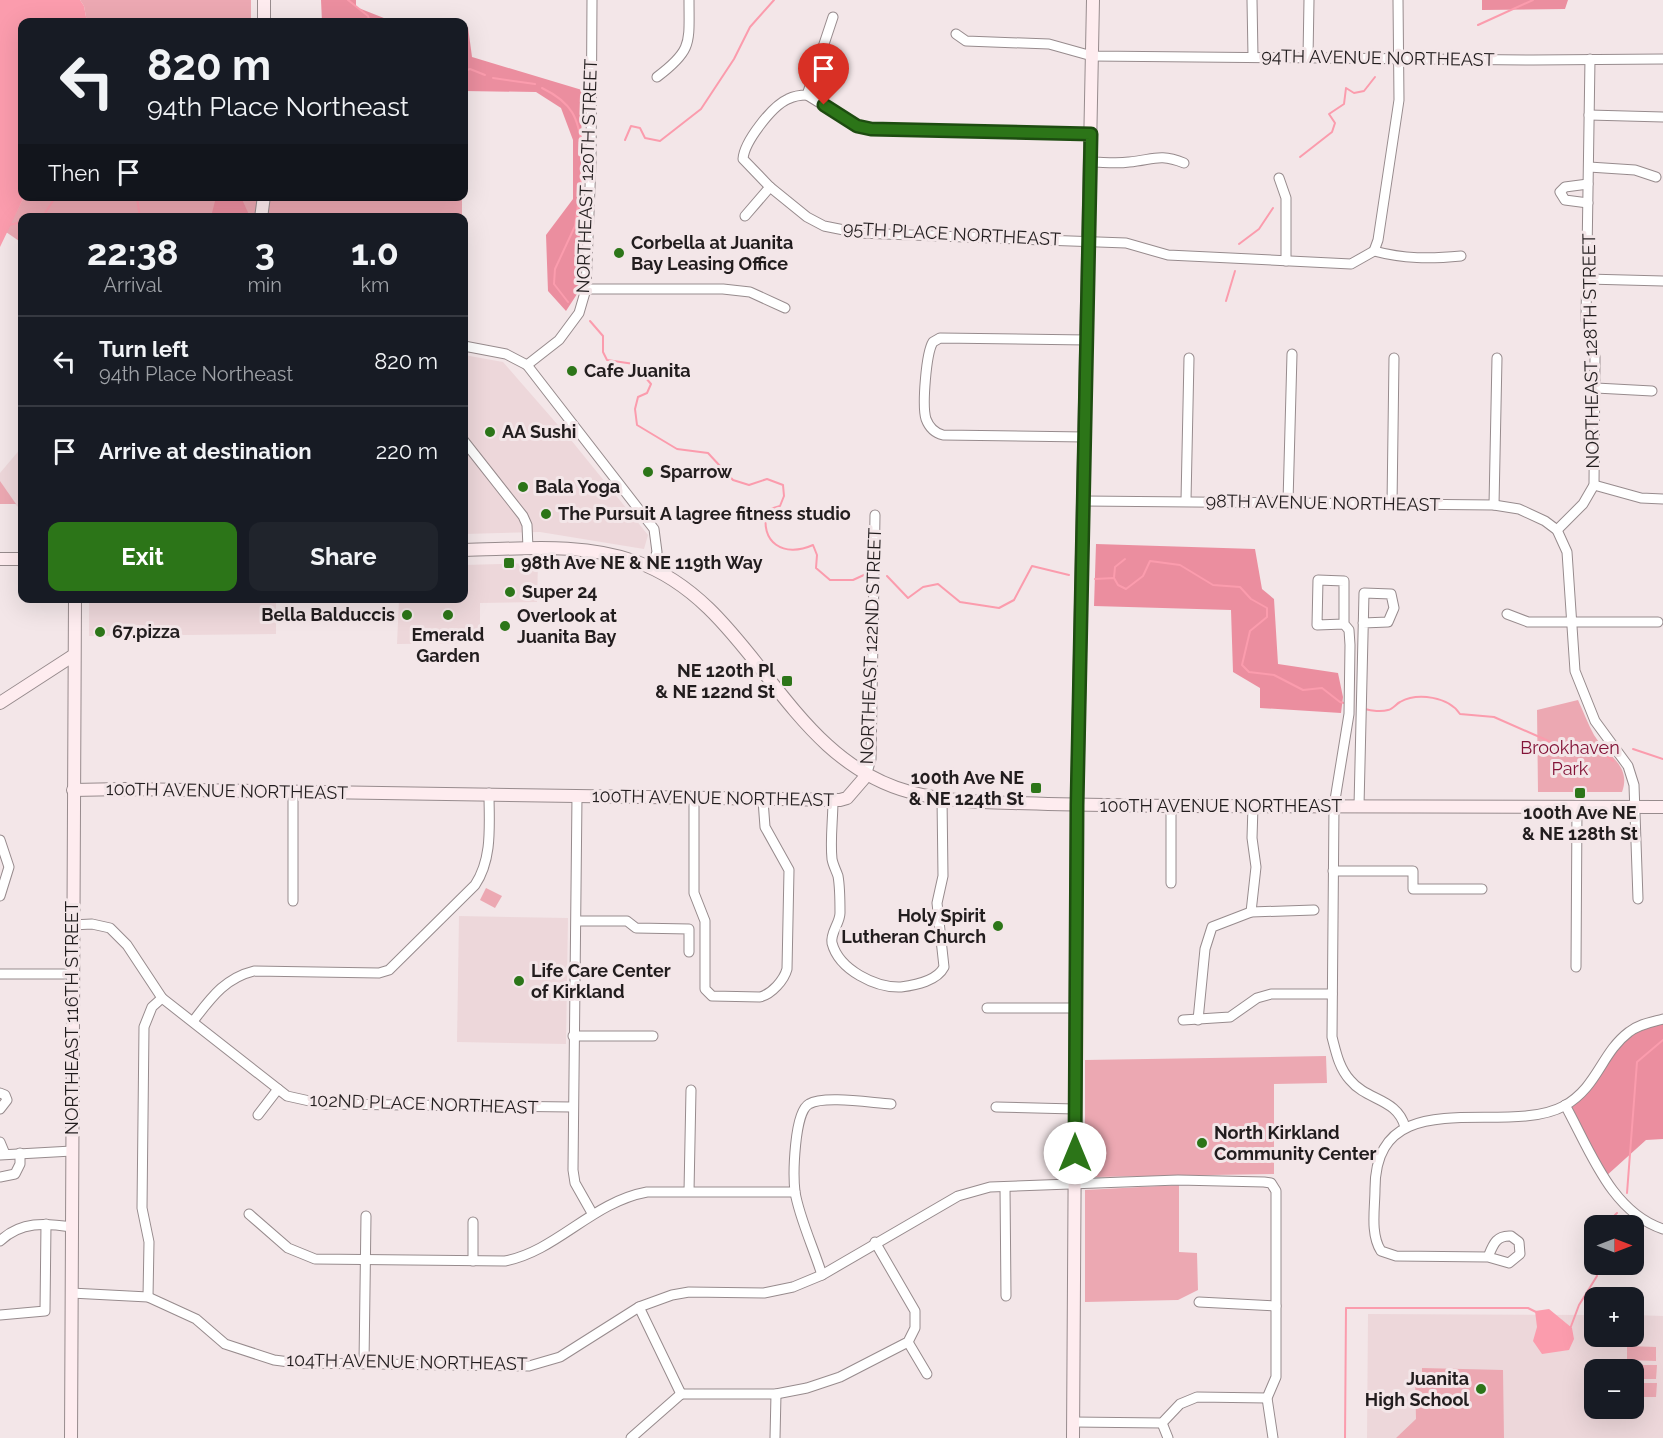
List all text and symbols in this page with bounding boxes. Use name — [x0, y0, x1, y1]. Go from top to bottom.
text: 820 m — [147, 41, 271, 90]
icon: left — [48, 42, 126, 120]
pin — [798, 43, 849, 105]
street label: 94TH AVENUE NORTHEAST — [1261, 45, 1495, 70]
icon: arrive — [807, 52, 840, 85]
street label: NORTHEAST 120TH STREET — [572, 58, 601, 294]
text: 94th Place Northeast — [147, 91, 409, 122]
icon: arrive — [112, 156, 145, 189]
text: Then — [48, 160, 100, 186]
street label: 95TH PLACE NORTHEAST — [843, 217, 1061, 250]
text: 22:38 — [87, 231, 178, 273]
text: 3 — [255, 231, 275, 273]
text: 1.0 — [351, 231, 399, 273]
place label: Corbella at Juanita Bay Leasing Office — [631, 232, 793, 274]
street label: NORTHEAST 128TH STREET — [1578, 233, 1603, 469]
marker: Corbella at Juanita Bay Leasing Office — [612, 246, 626, 260]
text: Arrival — [103, 273, 162, 297]
text: min — [247, 273, 282, 297]
text: km — [360, 273, 389, 297]
text: Turn left — [99, 336, 189, 362]
icon: left — [48, 345, 81, 378]
text: 820 m — [374, 348, 438, 374]
place label: Cafe Juanita — [584, 360, 691, 381]
text: 94th Place Northeast — [99, 362, 293, 386]
marker: Cafe Juanita — [565, 364, 579, 378]
place label: AA Sushi — [502, 421, 576, 442]
marker: AA Sushi — [483, 425, 497, 439]
icon: arrive — [48, 435, 81, 468]
text: Arrive at destination — [99, 438, 312, 464]
text: 220 m — [376, 438, 438, 464]
place label: Sparrow — [660, 461, 733, 482]
marker: Sparrow — [641, 465, 655, 479]
place label: Bala Yoga — [535, 476, 620, 497]
marker: Bala Yoga — [516, 480, 530, 494]
street label: 98TH AVENUE NORTHEAST — [1205, 490, 1441, 515]
place label: The Pursuit A lagree fitness studio — [558, 503, 851, 524]
marker: The Pursuit A lagree fitness studio — [539, 507, 553, 521]
button: Exit — [48, 522, 237, 591]
button: Share — [249, 522, 438, 591]
street label: NORTHEAST 122ND STREET — [856, 527, 885, 765]
place label: 98th Ave NE & NE 119th Way — [521, 552, 763, 573]
marker: 98th Ave NE & NE 119th Way — [502, 556, 516, 570]
place label: Super 24 — [522, 581, 598, 602]
marker: Super 24 — [503, 585, 517, 599]
place label: Bella Balduccis — [261, 604, 395, 625]
place label: Overlook at Juanita Bay — [517, 605, 617, 647]
marker: Bella Balduccis — [400, 608, 414, 622]
marker: Emerald Garden — [441, 608, 455, 622]
marker: Overlook at Juanita Bay — [498, 619, 512, 633]
place label: 67.pizza — [112, 621, 180, 642]
place label: Emerald Garden — [412, 624, 484, 666]
marker: 67.pizza — [93, 625, 107, 639]
place label: NE 120th Pl & NE 122nd St — [655, 660, 775, 702]
marker: NE 120th Pl & NE 122nd St — [780, 674, 794, 688]
park label: Brookhaven Park — [1520, 737, 1620, 779]
place label: 100th Ave NE & NE 124th St — [909, 767, 1024, 809]
street label: 100TH AVENUE NORTHEAST — [106, 778, 348, 803]
marker: 100th Ave NE & NE 124th St — [1029, 781, 1043, 795]
street label: 100TH AVENUE NORTHEAST — [592, 785, 834, 810]
marker: 100th Ave NE & NE 128th St — [1573, 786, 1587, 800]
street label: 100TH AVENUE NORTHEAST — [1100, 795, 1342, 816]
place label: 100th Ave NE & NE 128th St — [1522, 802, 1638, 844]
street label: NORTHEAST 116TH STREET — [61, 901, 82, 1135]
place label: Holy Spirit Lutheran Church — [841, 905, 986, 947]
marker: Holy Spirit Lutheran Church — [991, 919, 1005, 933]
place label: Life Care Center of Kirkland — [531, 960, 671, 1002]
marker: Life Care Center of Kirkland — [512, 974, 526, 988]
street label: 102ND PLACE NORTHEAST — [309, 1089, 539, 1118]
position arrow — [1043, 1121, 1107, 1185]
place label: North Kirkland Community Center — [1214, 1122, 1376, 1164]
marker: North Kirkland Community Center — [1195, 1136, 1209, 1150]
north arrow — [1584, 1215, 1644, 1275]
map controls — [1584, 1215, 1644, 1419]
button: + — [1584, 1287, 1644, 1347]
street label: 104TH AVENUE NORTHEAST — [286, 1349, 528, 1374]
button: − — [1584, 1359, 1644, 1419]
place label: Juanita High School — [1365, 1368, 1469, 1410]
marker: Juanita High School — [1474, 1382, 1488, 1396]

